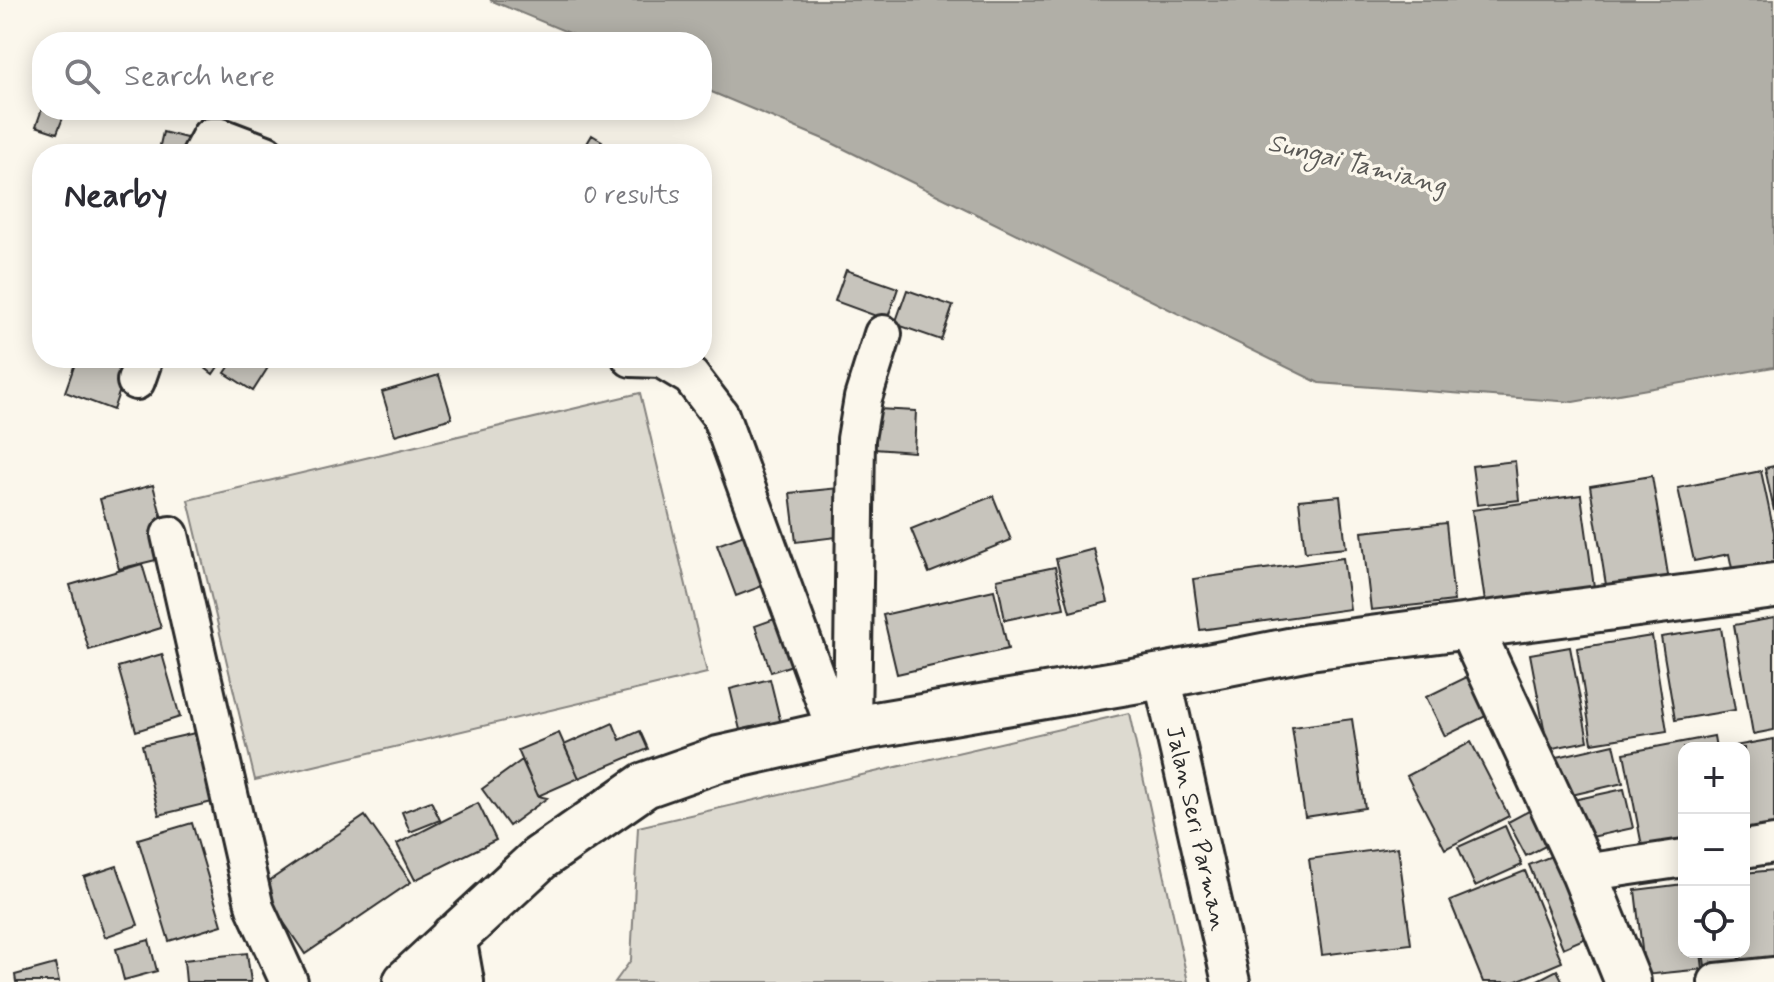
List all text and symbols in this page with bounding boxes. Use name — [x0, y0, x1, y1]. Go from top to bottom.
search box — [32, 32, 712, 120]
icon: search — [60, 54, 104, 98]
text: Search here — [124, 57, 275, 96]
water label: Sungai Tamiang — [1264, 126, 1450, 206]
text: Nearby — [64, 174, 168, 219]
text: 0 results — [583, 179, 680, 213]
street label: Jalan Seri Parman — [1158, 723, 1234, 934]
map controls — [1678, 742, 1750, 958]
button: + — [1678, 742, 1750, 814]
button: − — [1678, 814, 1750, 886]
button: locate — [1678, 886, 1750, 958]

